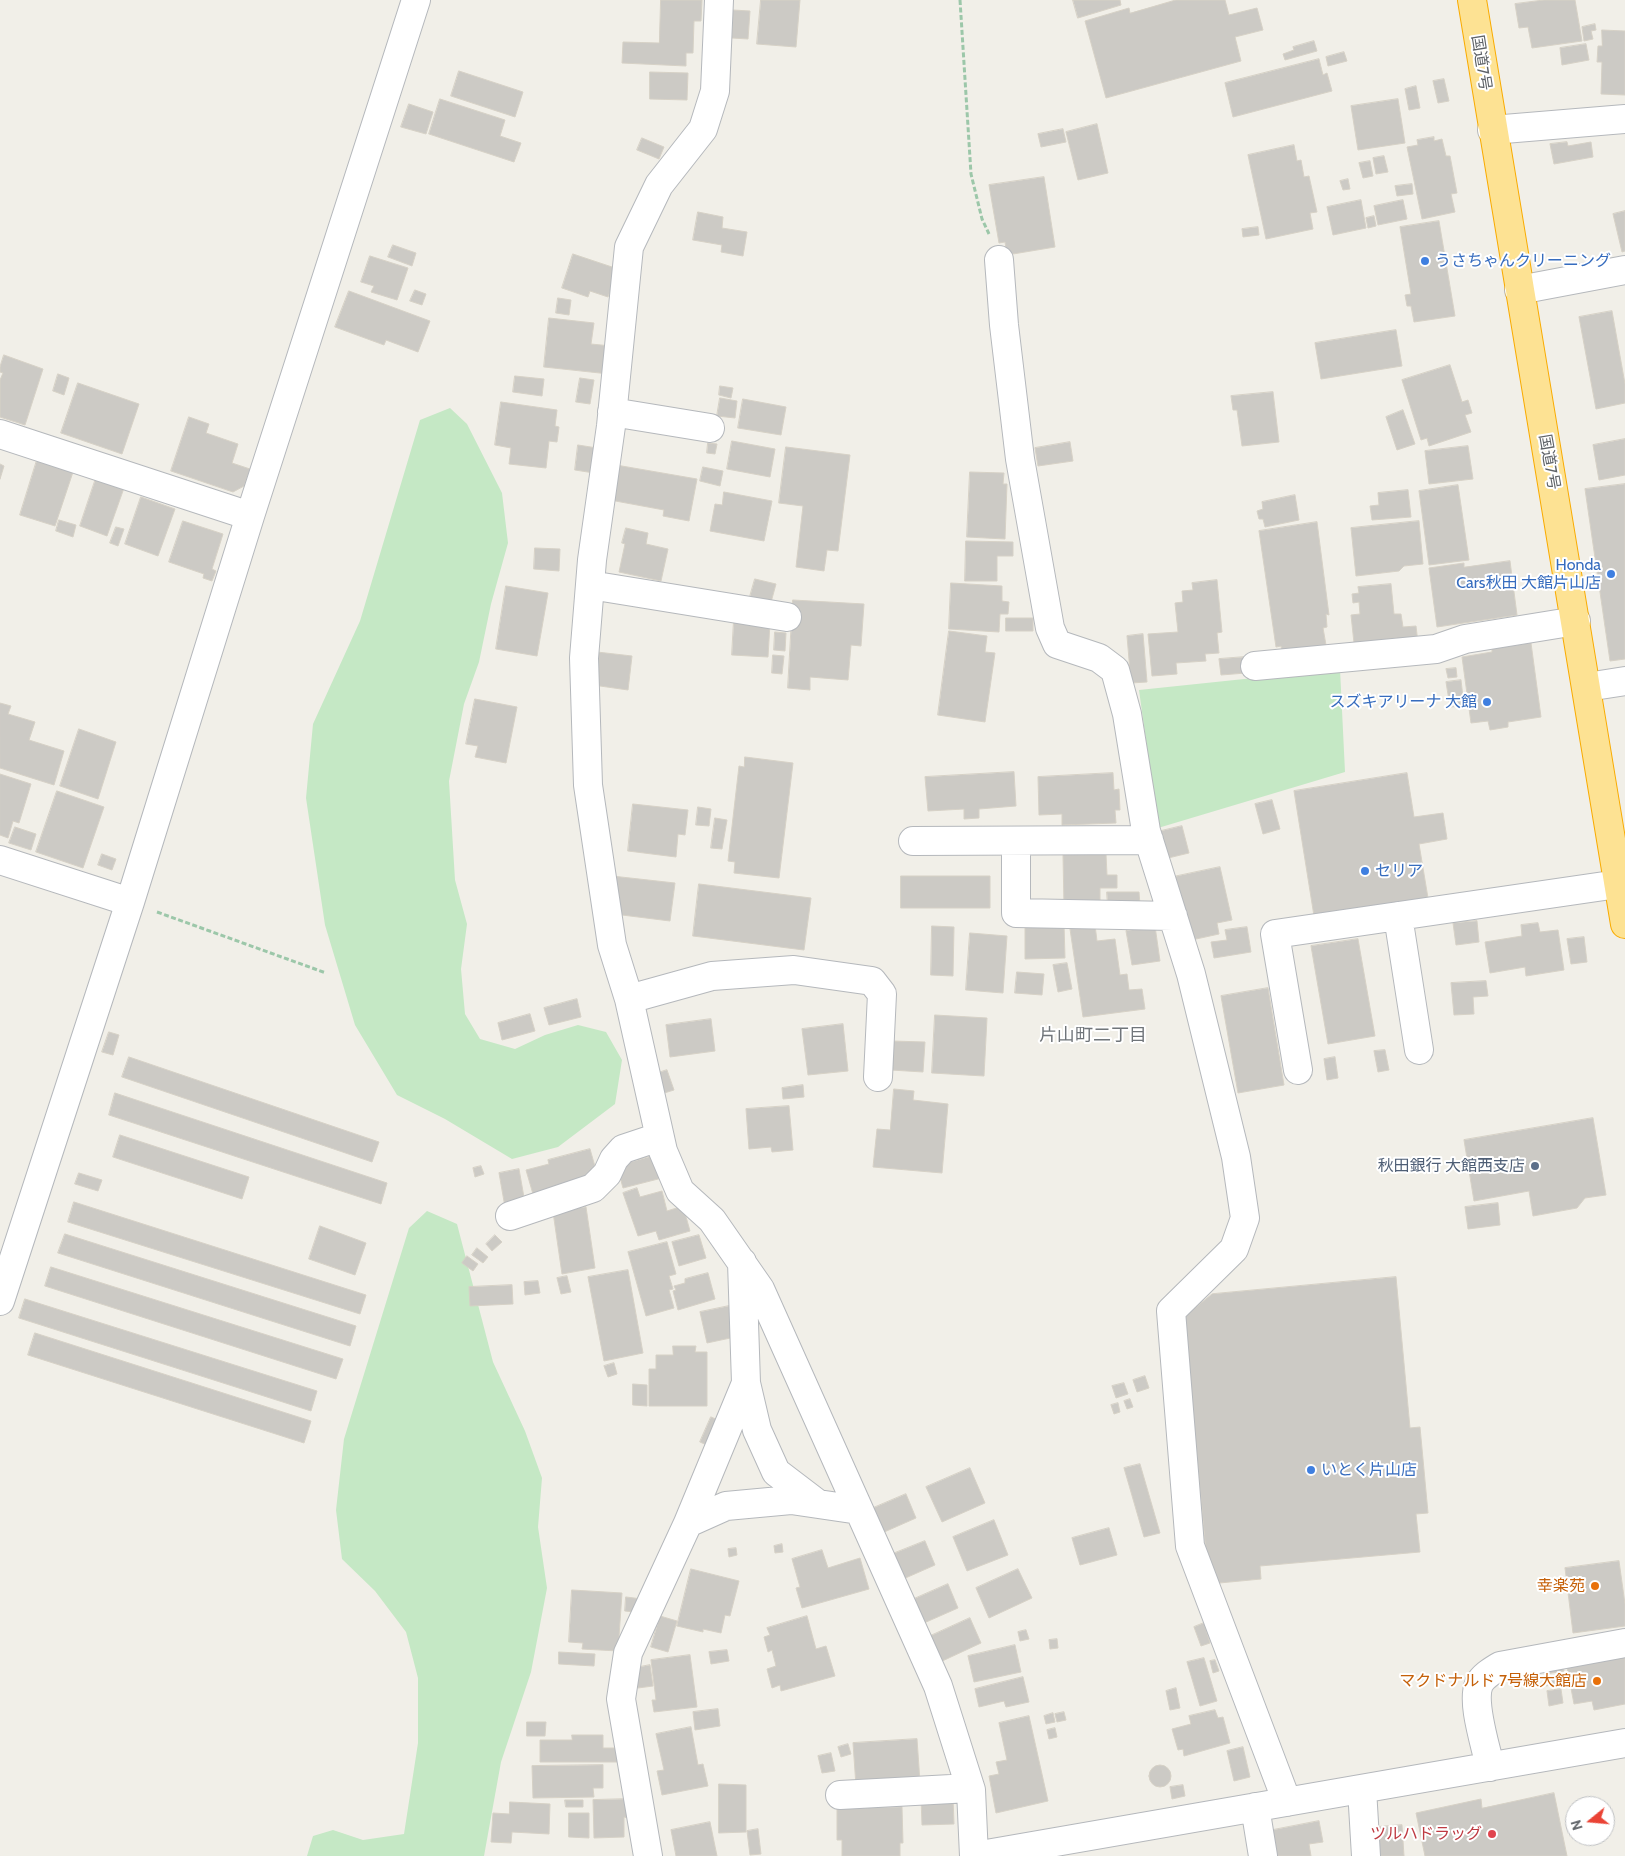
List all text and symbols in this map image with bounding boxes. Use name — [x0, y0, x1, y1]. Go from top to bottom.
street label: 国道7号 — [1467, 34, 1495, 92]
place label: うさちゃんクリーニング — [1435, 251, 1611, 271]
marker: うさちゃんクリーニング — [1419, 255, 1431, 267]
street label: 国道7号 — [1535, 433, 1563, 491]
place label: Honda Cars秋田 大館片山店 — [1456, 555, 1601, 593]
marker: Honda Cars秋田 大館片山店 — [1605, 568, 1617, 580]
place label: スズキアリーナ 大館 — [1329, 692, 1477, 712]
marker: スズキアリーナ 大館 — [1481, 696, 1493, 708]
place label: セリア — [1375, 861, 1423, 881]
marker: セリア — [1359, 865, 1371, 877]
district label: 片山町二丁目 — [1039, 1025, 1147, 1047]
place label: 秋田銀行 大館西支店 — [1377, 1156, 1525, 1176]
marker: 秋田銀行 大館西支店 — [1529, 1160, 1541, 1172]
place label: いとく片山店 — [1321, 1460, 1417, 1480]
marker: いとく片山店 — [1305, 1464, 1317, 1476]
place label: 幸楽苑 — [1537, 1576, 1585, 1596]
marker: 幸楽苑 — [1589, 1580, 1601, 1592]
place label: マクドナルド 7号線大館店 — [1399, 1671, 1587, 1691]
marker: マクドナルド 7号線大館店 — [1591, 1675, 1603, 1687]
north arrow — [1565, 1796, 1615, 1846]
text: N — [1567, 1818, 1587, 1832]
place label: ツルハドラッグ — [1370, 1824, 1482, 1844]
marker: ツルハドラッグ — [1486, 1828, 1498, 1840]

